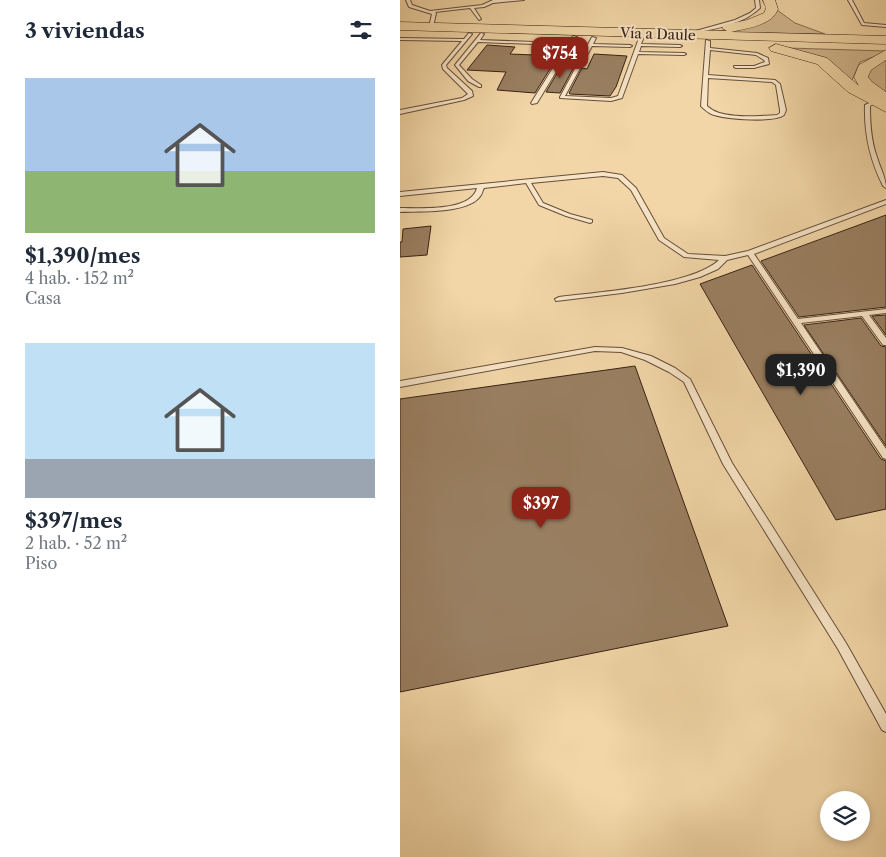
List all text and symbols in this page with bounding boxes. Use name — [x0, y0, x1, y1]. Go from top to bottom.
icon: filters — [347, 16, 375, 44]
text: 3 viviendas — [25, 18, 145, 43]
street label: Vía a Daule — [619, 24, 696, 44]
pin: $754 — [530, 36, 590, 79]
text: $754 — [542, 43, 578, 63]
icon: home — [155, 110, 245, 200]
text: $1,390/mes — [25, 243, 140, 268]
text: 4 hab. · 152 m² — [25, 268, 134, 288]
text: Casa — [25, 288, 61, 308]
pin: $1,390 — [760, 354, 842, 396]
text: $1,390 — [776, 360, 826, 380]
icon: home — [155, 375, 245, 465]
pin: $397 — [511, 486, 571, 529]
text: $397 — [523, 493, 559, 513]
text: $397/mes — [25, 508, 122, 533]
text: 2 hab. · 52 m² — [25, 533, 127, 553]
text: Piso — [25, 553, 57, 573]
map controls — [820, 791, 870, 841]
button: layers — [820, 791, 870, 841]

